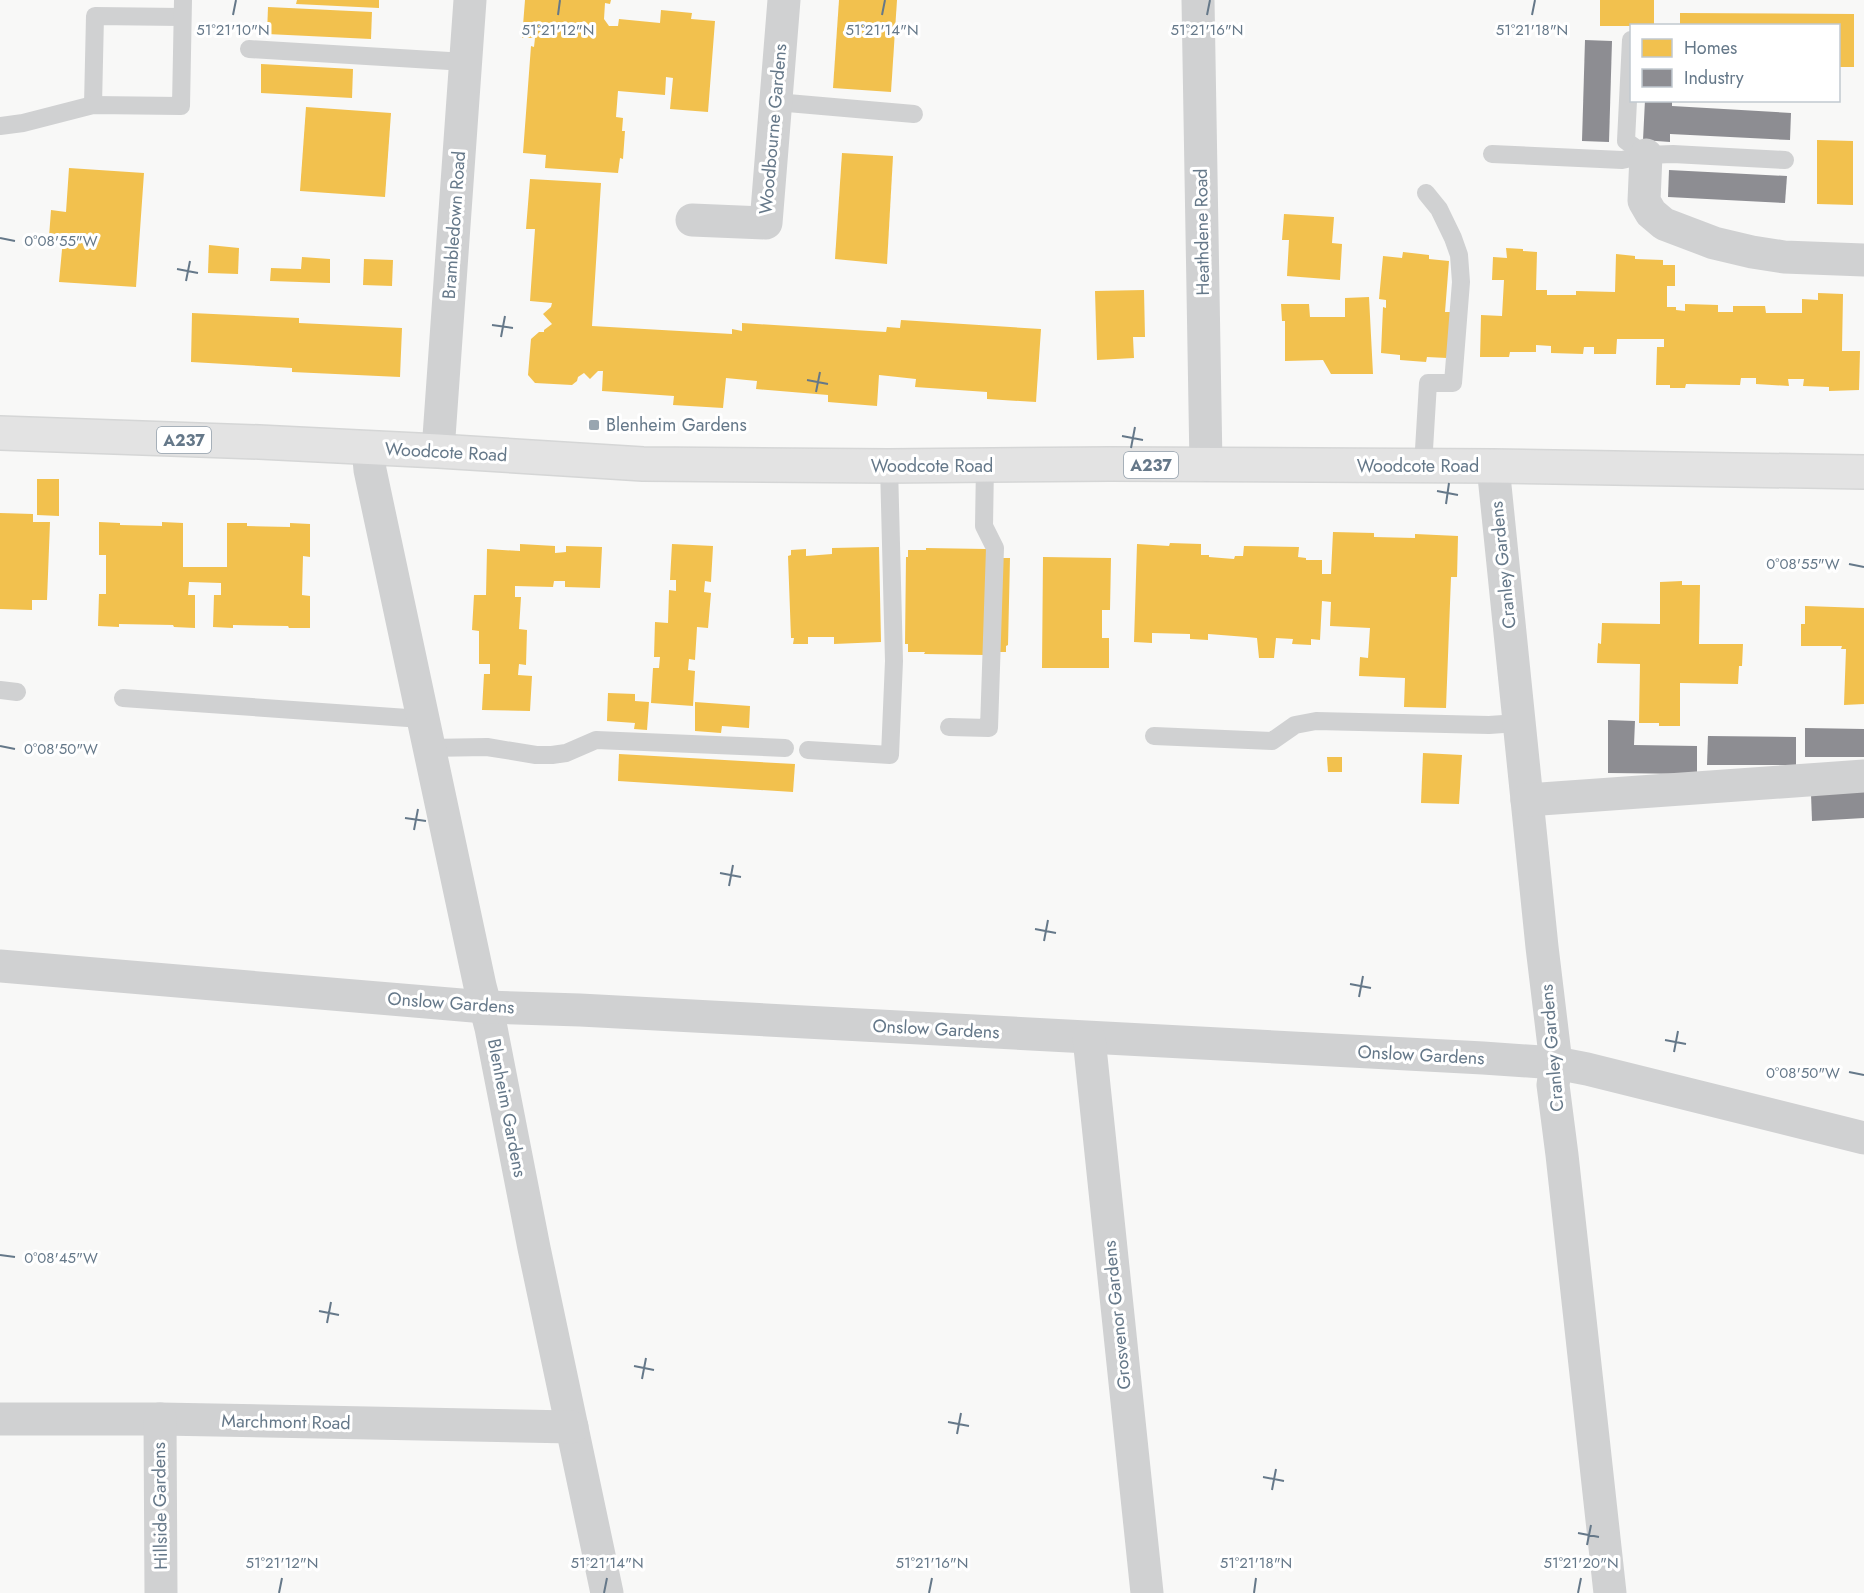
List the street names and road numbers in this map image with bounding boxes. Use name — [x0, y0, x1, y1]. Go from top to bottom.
street label: Woodbourne Gardens — [753, 43, 793, 215]
street label: Brambledown Road — [436, 150, 472, 300]
street label: Heathdene Road — [1188, 168, 1216, 296]
road number: A237 — [157, 427, 211, 453]
street label: Woodcote Road — [384, 436, 508, 468]
road number: A237 — [1124, 452, 1178, 478]
street label: Woodcote Road — [871, 453, 993, 479]
street label: Woodcote Road — [1357, 453, 1479, 479]
street label: Cranley Gardens — [1483, 500, 1523, 630]
street label: Cranley Gardens — [1533, 983, 1571, 1113]
street label: Onslow Gardens — [387, 986, 515, 1020]
street label: Onslow Gardens — [872, 1013, 1000, 1045]
street label: Blenheim Gardens — [481, 1036, 533, 1180]
street label: Onslow Gardens — [1357, 1039, 1485, 1071]
street label: Grosvenor Gardens — [1096, 1239, 1138, 1391]
street label: Marchmont Road — [221, 1408, 351, 1436]
street label: Hillside Gardens — [146, 1442, 174, 1570]

